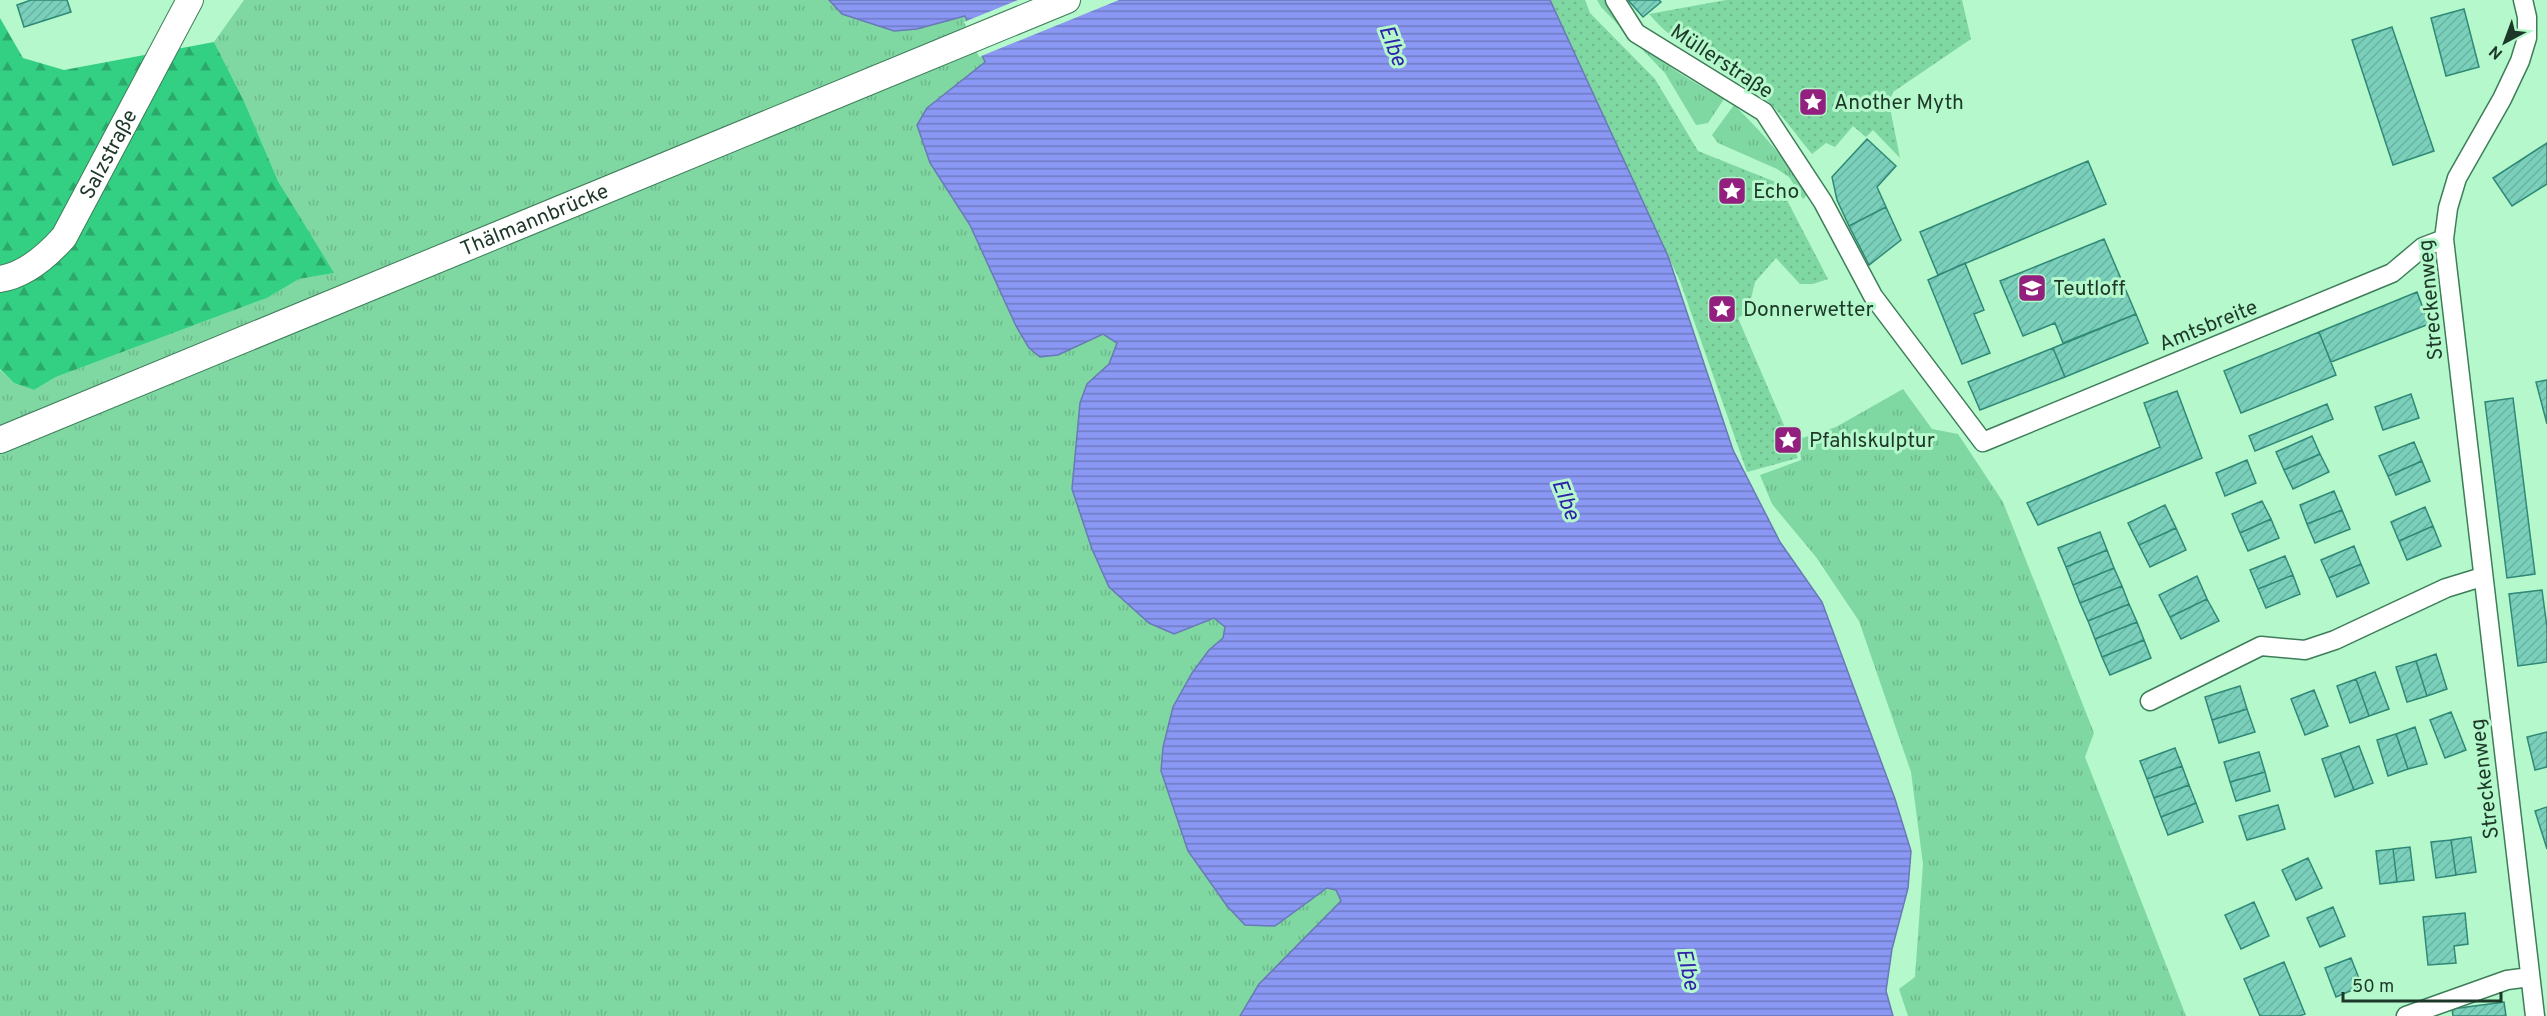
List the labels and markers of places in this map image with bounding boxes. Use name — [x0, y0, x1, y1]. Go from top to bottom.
place icon: Another Myth — [1797, 86, 1829, 118]
place label: Another Myth — [1834, 90, 1964, 117]
place icon: Echo — [1716, 175, 1748, 207]
place label: Echo — [1753, 179, 1799, 206]
school or university icon: Teutloff — [2016, 272, 2048, 304]
place label: Teutloff — [2053, 276, 2125, 303]
place icon: Donnerwetter — [1706, 293, 1738, 325]
place label: Donnerwetter — [1743, 297, 1874, 324]
place icon: Pfahlskulptur — [1772, 424, 1804, 456]
place label: Pfahlskulptur — [1809, 428, 1935, 455]

